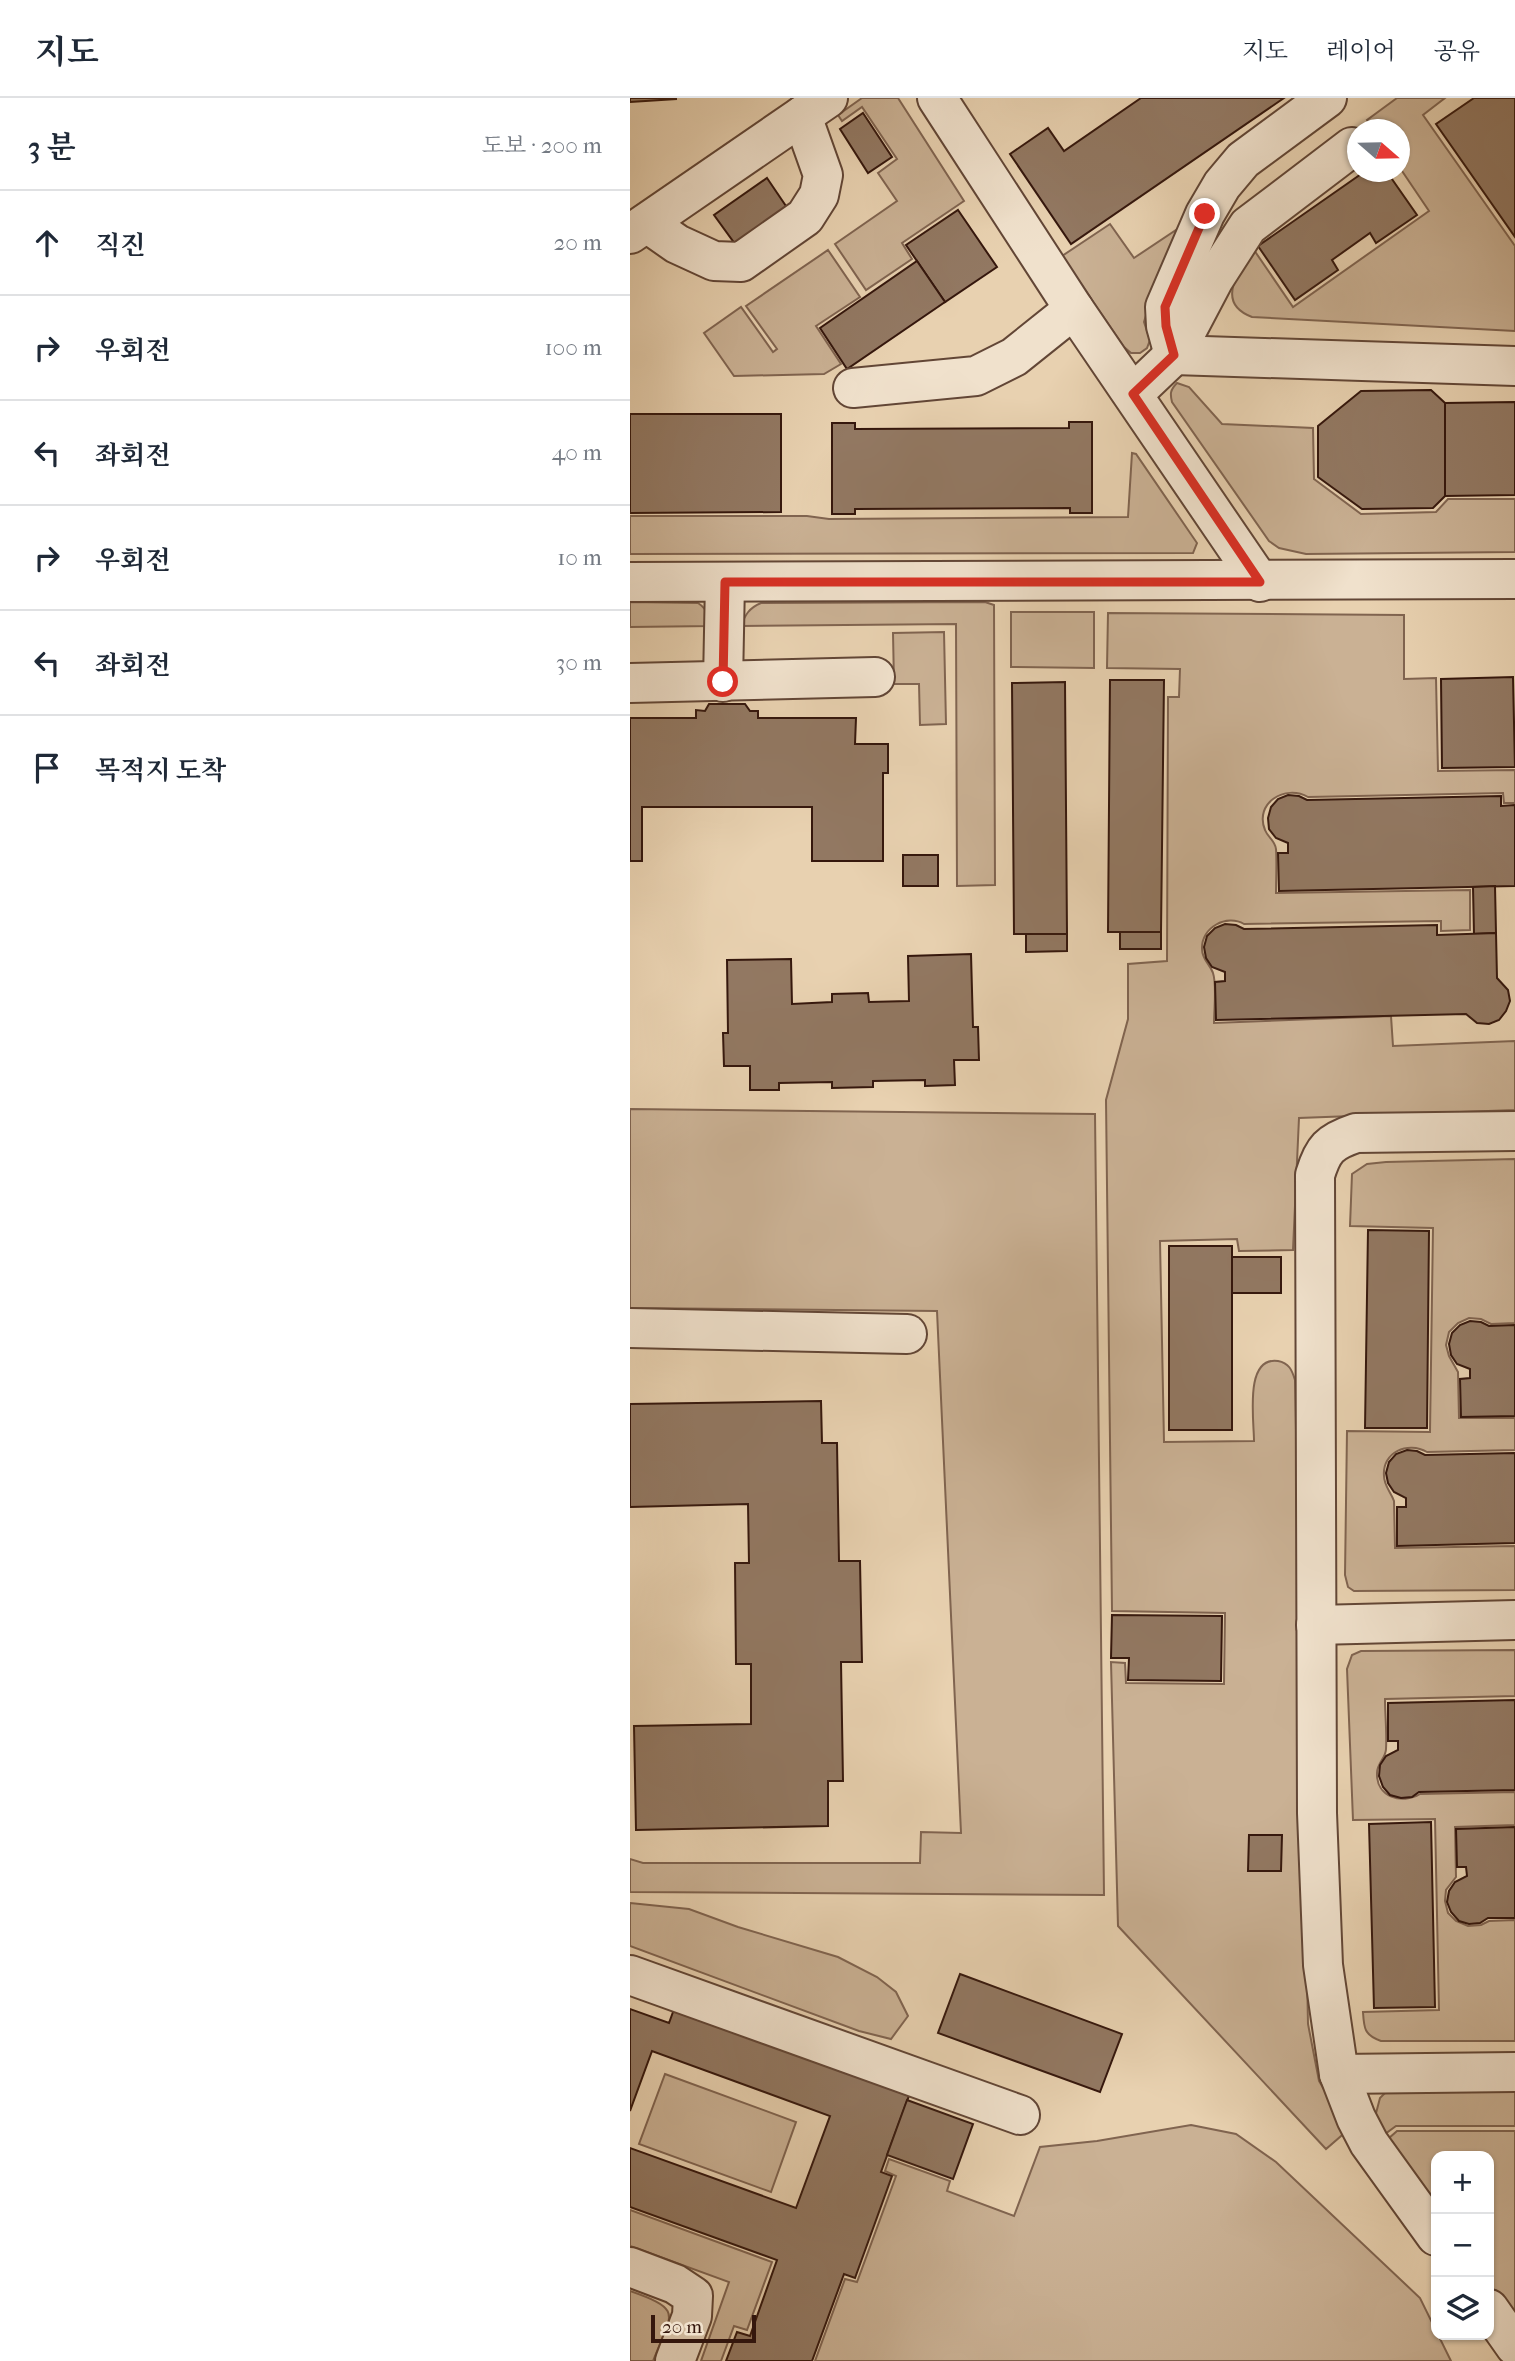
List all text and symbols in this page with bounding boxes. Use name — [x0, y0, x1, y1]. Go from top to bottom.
text: 지도 — [35, 33, 99, 72]
text: 지도 — [1242, 37, 1288, 65]
text: 레이어 — [1326, 37, 1396, 65]
text: 공유 — [1434, 37, 1480, 65]
north arrow — [1347, 119, 1410, 182]
text: 3 분 — [28, 130, 76, 165]
text: 도보 · 200 m — [482, 132, 602, 159]
route end — [1189, 198, 1220, 229]
icon: ahead — [28, 224, 66, 262]
text: 20 m — [553, 229, 602, 256]
text: 직진 — [95, 230, 145, 261]
icon: right — [28, 329, 66, 367]
text: 100 m — [544, 334, 602, 361]
text: 우회전 — [95, 335, 170, 366]
icon: left — [28, 434, 66, 472]
text: 40 m — [552, 439, 602, 466]
text: 좌회전 — [95, 440, 170, 471]
icon: right — [28, 539, 66, 577]
text: 10 m — [557, 544, 602, 571]
text: 우회전 — [95, 545, 170, 576]
icon: left — [28, 644, 66, 682]
text: 30 m — [556, 649, 602, 676]
text: 좌회전 — [95, 650, 170, 681]
route start — [707, 666, 738, 697]
icon: arrive — [28, 749, 66, 787]
text: 목적지 도착 — [95, 755, 226, 786]
map controls — [1431, 2151, 1494, 2340]
button: + — [1431, 2151, 1494, 2214]
button: − — [1431, 2214, 1494, 2277]
button: layers — [1431, 2277, 1494, 2340]
scale bar — [651, 2312, 756, 2344]
text: 20 m — [662, 2316, 702, 2338]

